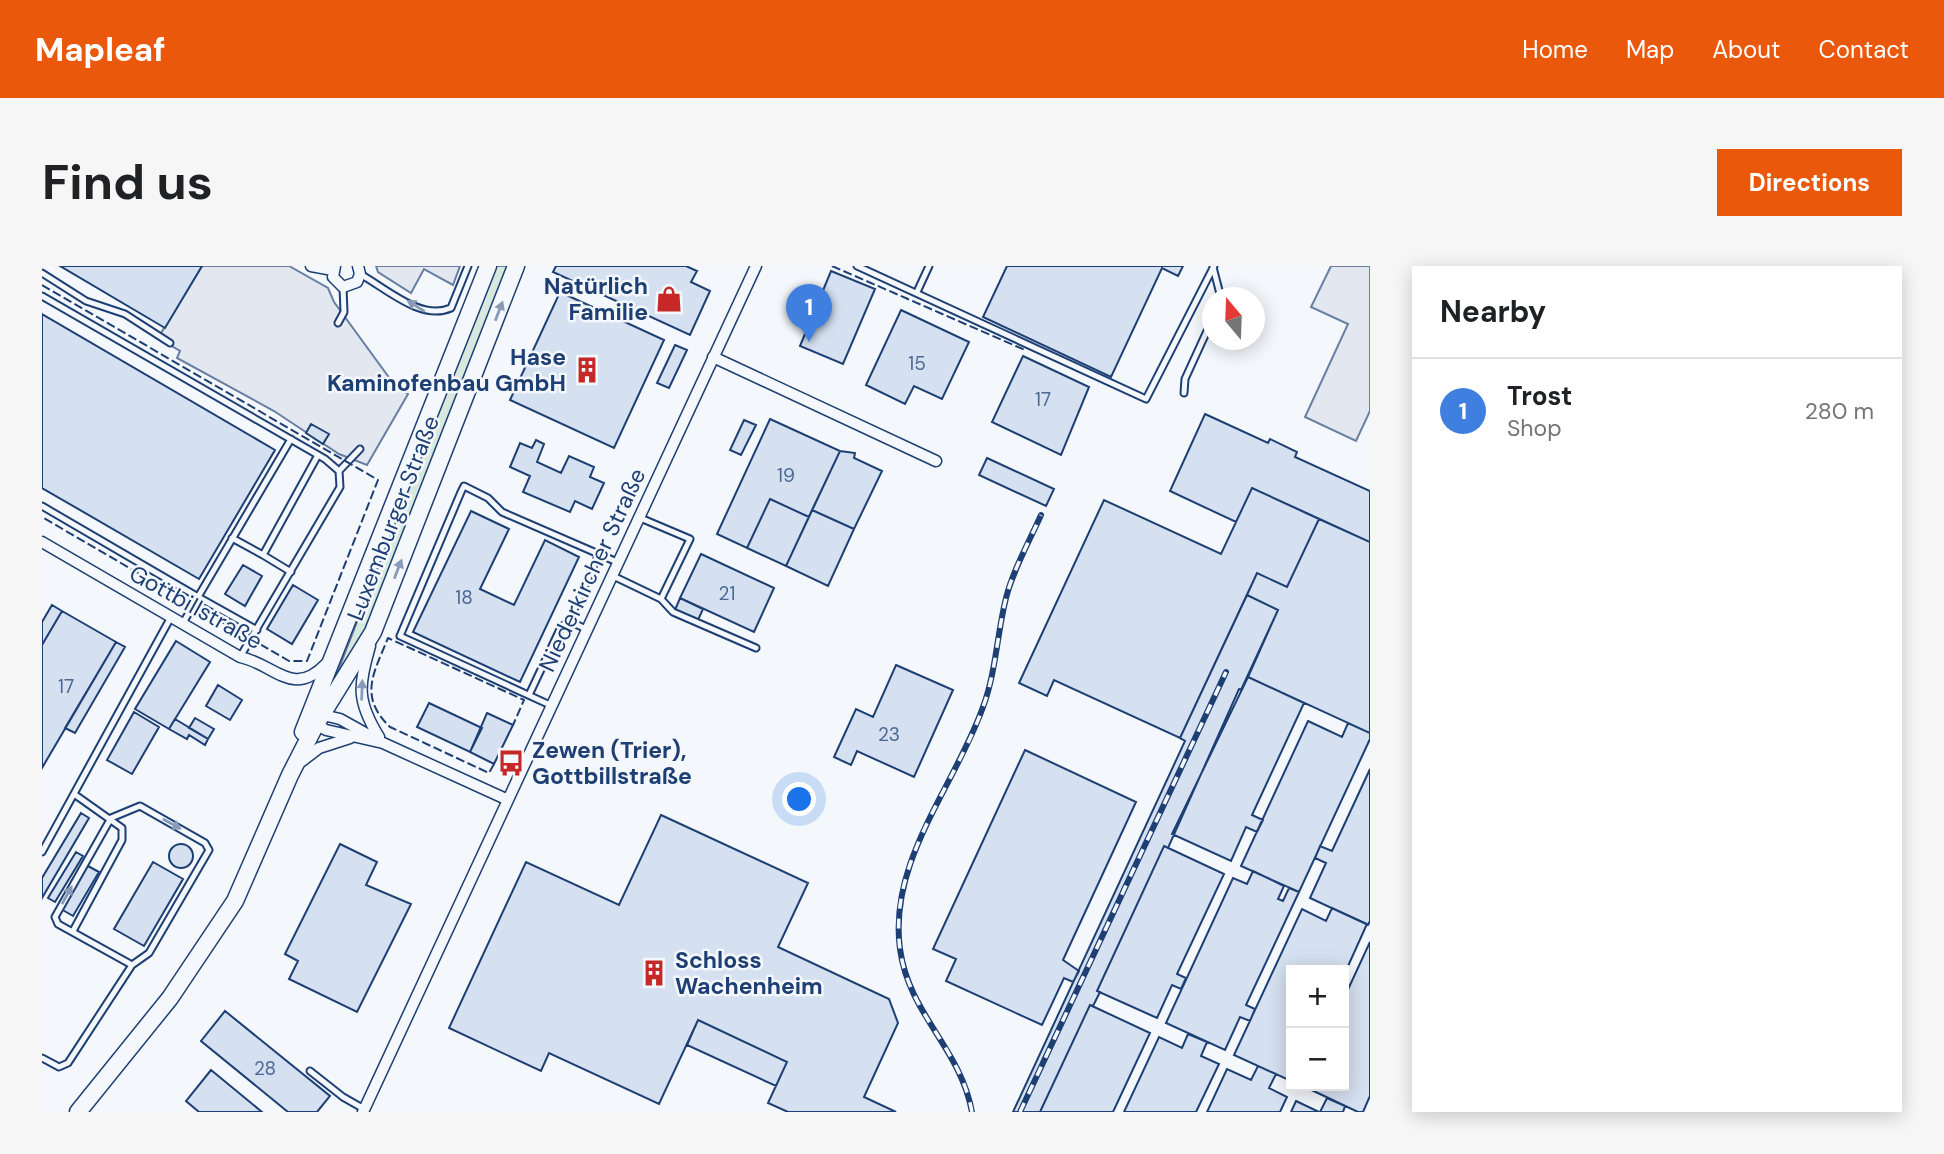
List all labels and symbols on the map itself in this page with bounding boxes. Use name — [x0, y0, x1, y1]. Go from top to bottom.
place label: Natürlich Familie — [544, 271, 648, 327]
shop icon: Natürlich Familie — [654, 284, 684, 314]
pin: 1 — [786, 284, 832, 342]
north arrow — [1202, 287, 1265, 350]
one-way arrow — [406, 299, 425, 312]
one-way arrow — [493, 301, 504, 322]
place label: Hase Kaminofenbau GmbH — [327, 342, 566, 398]
house number: 15 — [908, 351, 926, 376]
building icon: Hase Kaminofenbau GmbH — [572, 355, 602, 385]
house number: 17 — [1035, 387, 1051, 412]
street label: Luxemburger Straße — [340, 411, 446, 625]
street label: Niederkircher Straße — [532, 463, 652, 677]
house number: 19 — [777, 463, 795, 488]
street label: Gottbillstraße — [124, 558, 268, 656]
one-way arrow — [393, 558, 404, 579]
house number: 21 — [719, 581, 735, 606]
house number: 18 — [455, 585, 473, 610]
house number: 17 — [58, 674, 74, 699]
one-way arrow — [356, 679, 367, 701]
house number: 23 — [878, 722, 900, 747]
place label: Zewen (Trier), Gottbillstraße — [532, 735, 692, 791]
bus stop icon: Zewen (Trier), Gottbillstraße — [496, 748, 526, 778]
your location — [782, 782, 816, 816]
one-way arrow — [162, 818, 181, 830]
one-way arrow — [61, 885, 73, 905]
place label: Schloss Wachenheim — [675, 945, 823, 1001]
building icon: Schloss Wachenheim — [639, 958, 669, 988]
house number: 28 — [254, 1056, 276, 1081]

